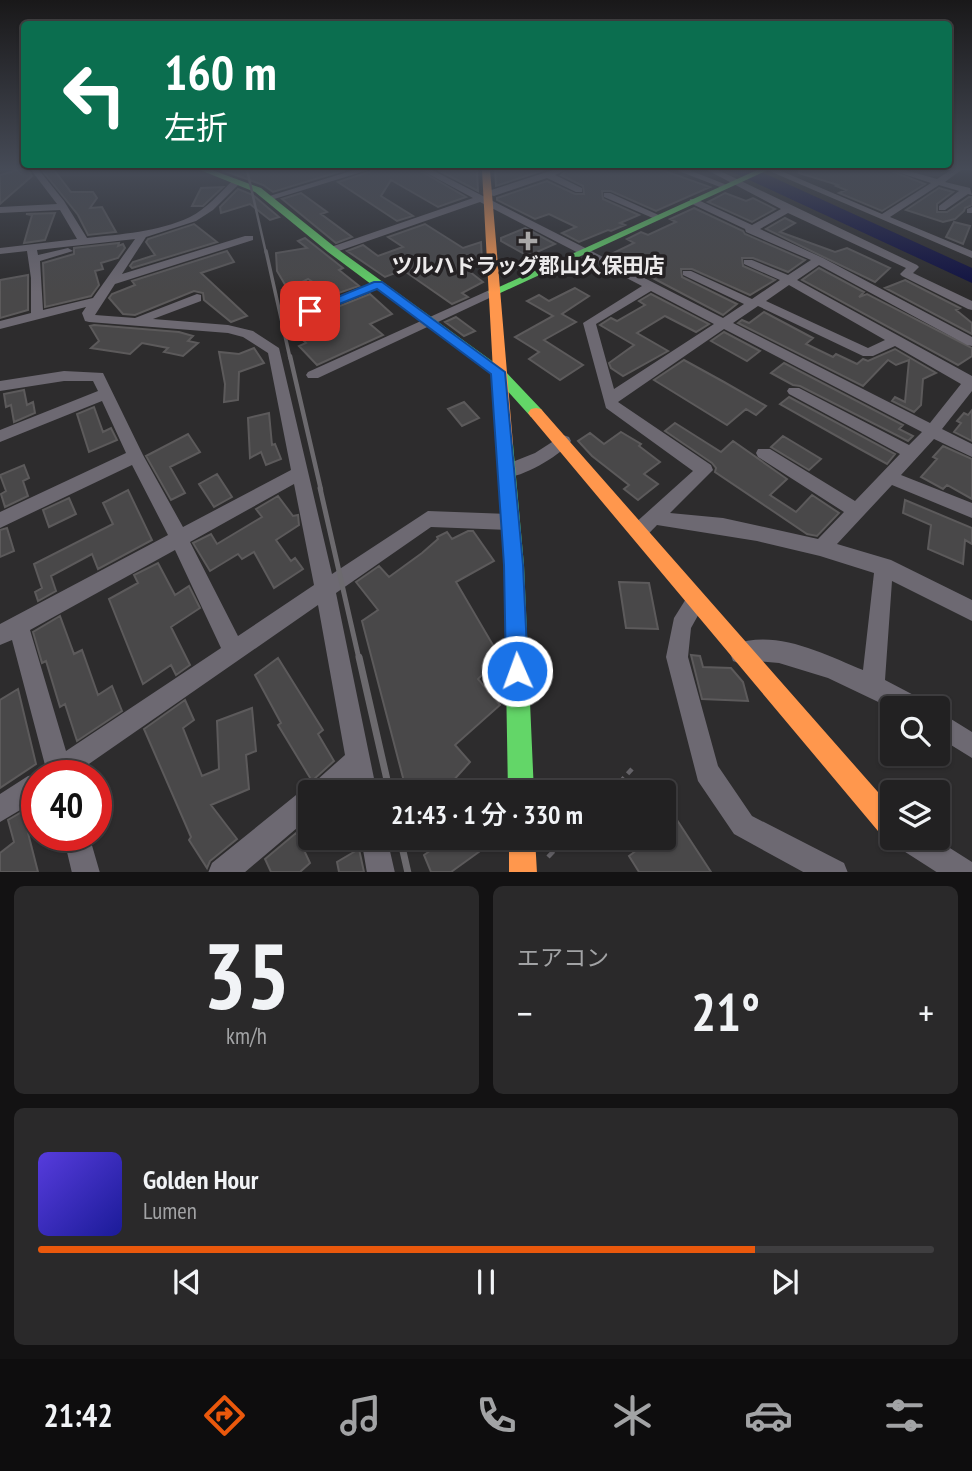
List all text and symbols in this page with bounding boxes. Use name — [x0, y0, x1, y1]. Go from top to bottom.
text: 160 m — [164, 40, 277, 104]
icon: left — [49, 49, 140, 140]
text: 左折 — [164, 106, 228, 148]
marker: ツルハドラッグ郡山久保田店 — [520, 233, 536, 249]
place label: ツルハドラッグ郡山久保田店 — [392, 252, 665, 279]
pin — [280, 281, 340, 341]
icon: arrive — [291, 292, 329, 330]
position arrow — [480, 634, 554, 708]
map controls — [880, 696, 950, 850]
button: search — [880, 696, 950, 766]
speed limit sign: 40 — [21, 760, 112, 851]
button: layers — [880, 780, 950, 850]
text: 21:43 · 1 分 · 330 m — [391, 798, 583, 831]
text: 35 — [203, 916, 290, 1034]
text: エアコン — [517, 943, 609, 972]
text: 21° — [691, 978, 760, 1045]
text: − — [517, 988, 533, 1037]
text: + — [918, 988, 934, 1037]
text: km/h — [226, 1021, 267, 1050]
text: Golden Hour — [143, 1163, 258, 1196]
text: Lumen — [143, 1196, 197, 1225]
icon: previous — [168, 1263, 206, 1301]
icon: pause — [467, 1263, 505, 1301]
icon: next — [766, 1263, 804, 1301]
icon: directions — [200, 1391, 249, 1440]
icon: music — [336, 1391, 385, 1440]
icon: phone — [472, 1391, 521, 1440]
icon: climate — [608, 1391, 657, 1440]
icon: car — [744, 1391, 793, 1440]
icon: filters — [880, 1391, 929, 1440]
text: 21:42 — [43, 1394, 113, 1436]

